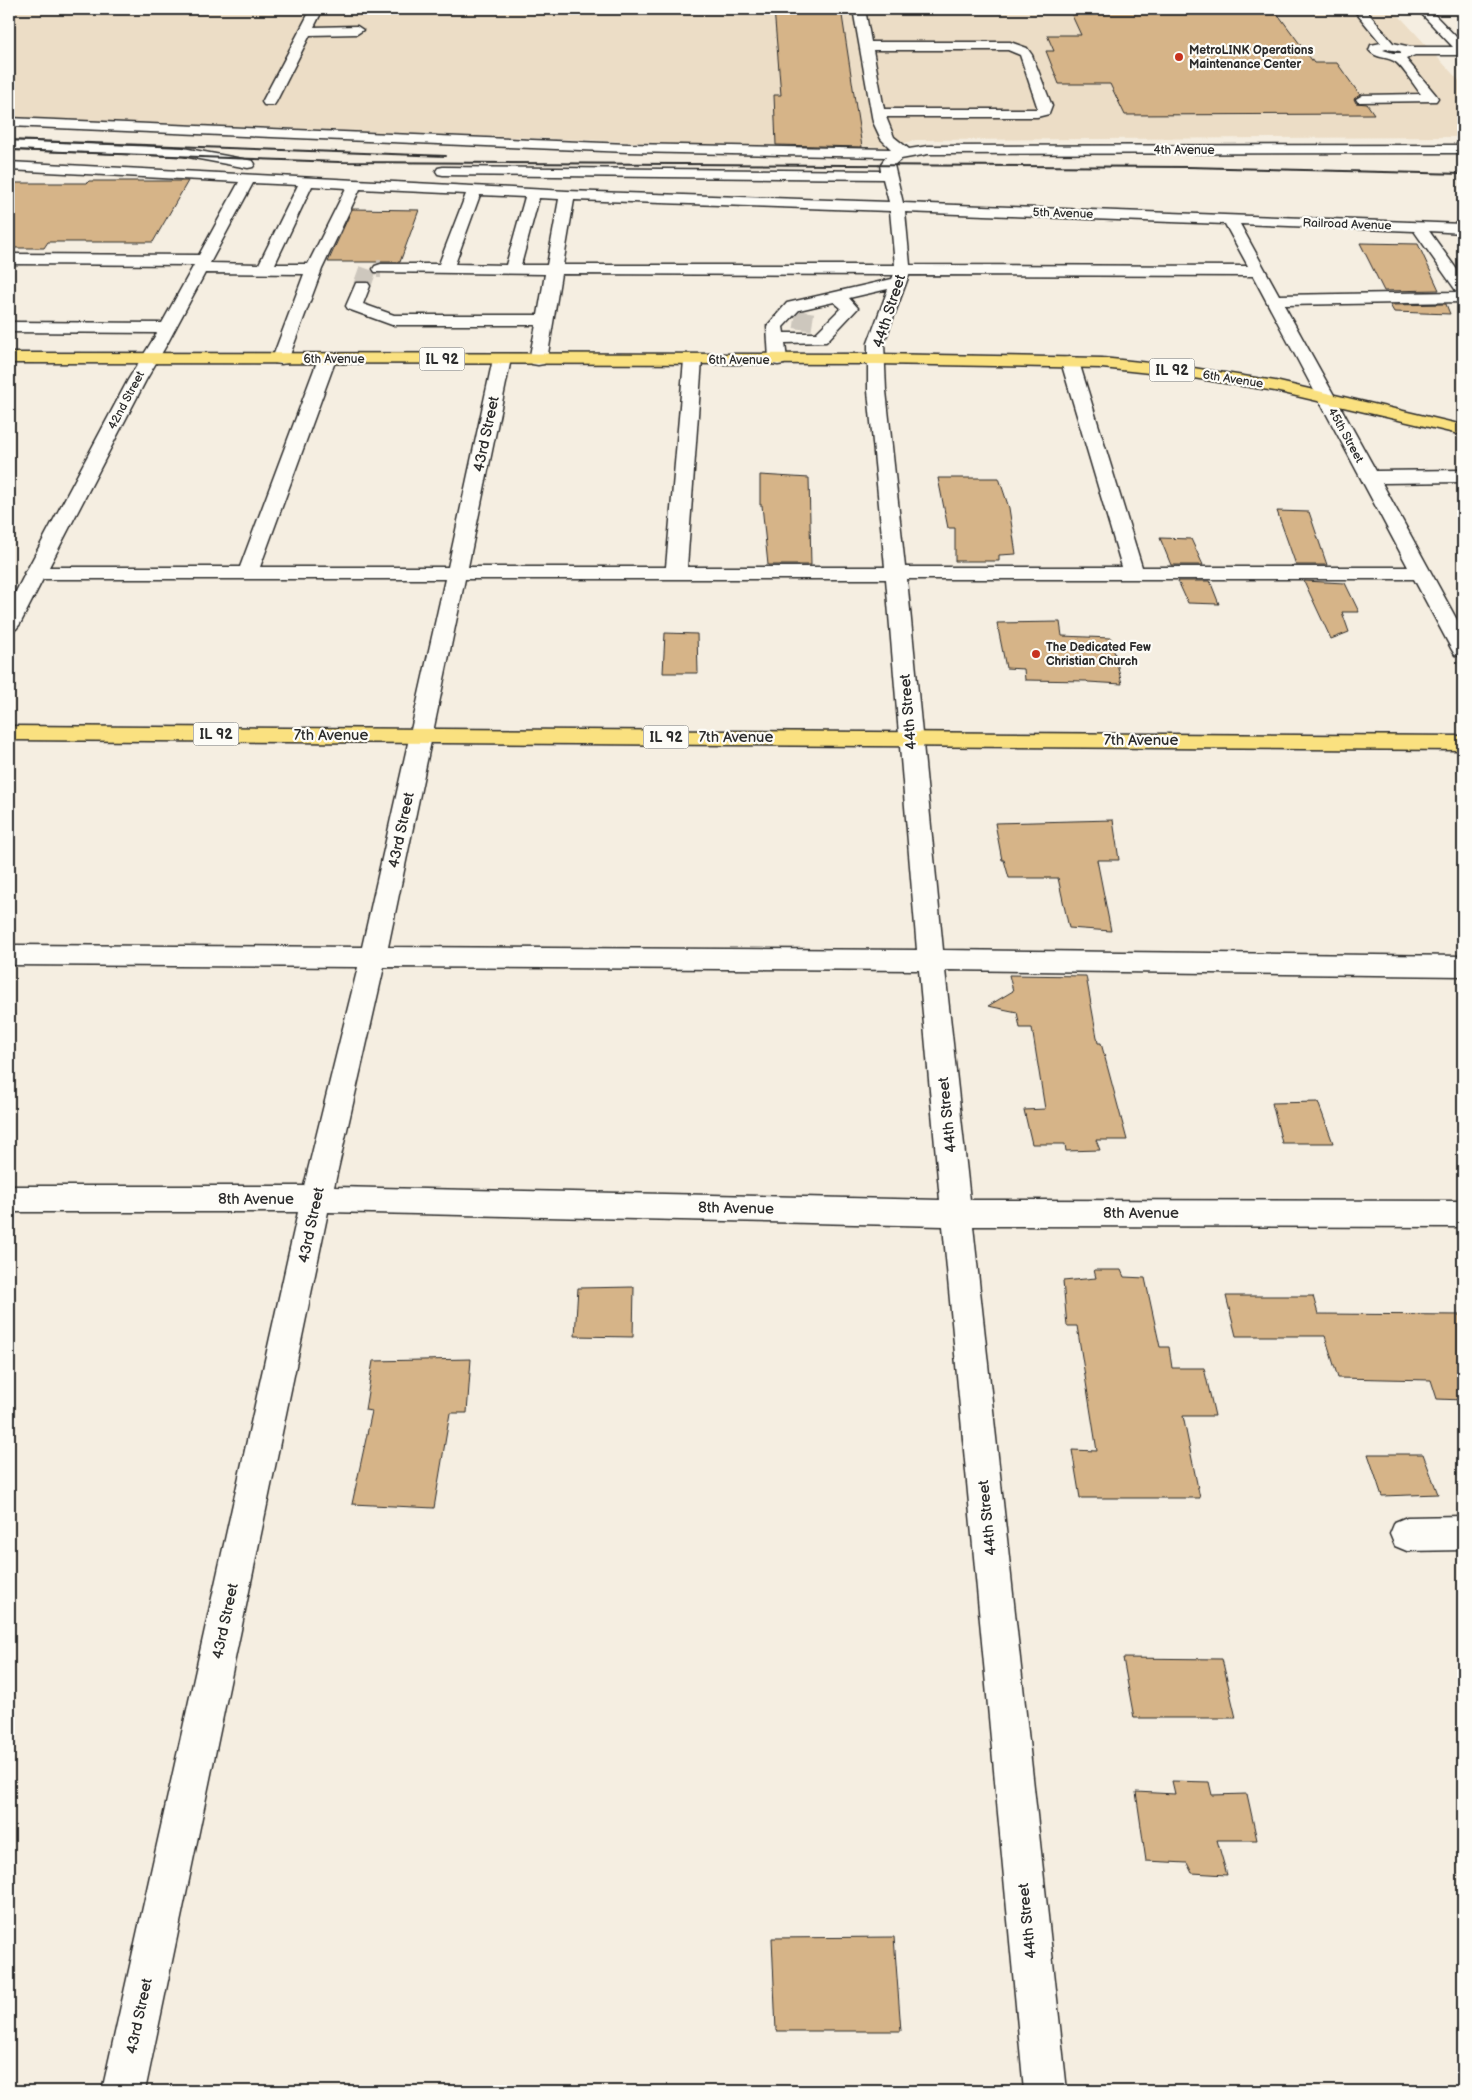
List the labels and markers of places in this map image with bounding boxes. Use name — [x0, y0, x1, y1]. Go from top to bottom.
place label: MetroLINK Operations Maintenance Center — [1189, 43, 1313, 72]
marker: MetroLINK Operations Maintenance Center — [1173, 51, 1185, 63]
place label: The Dedicated Few Christian Church — [1046, 640, 1151, 669]
marker: The Dedicated Few Christian Church — [1030, 648, 1042, 660]

